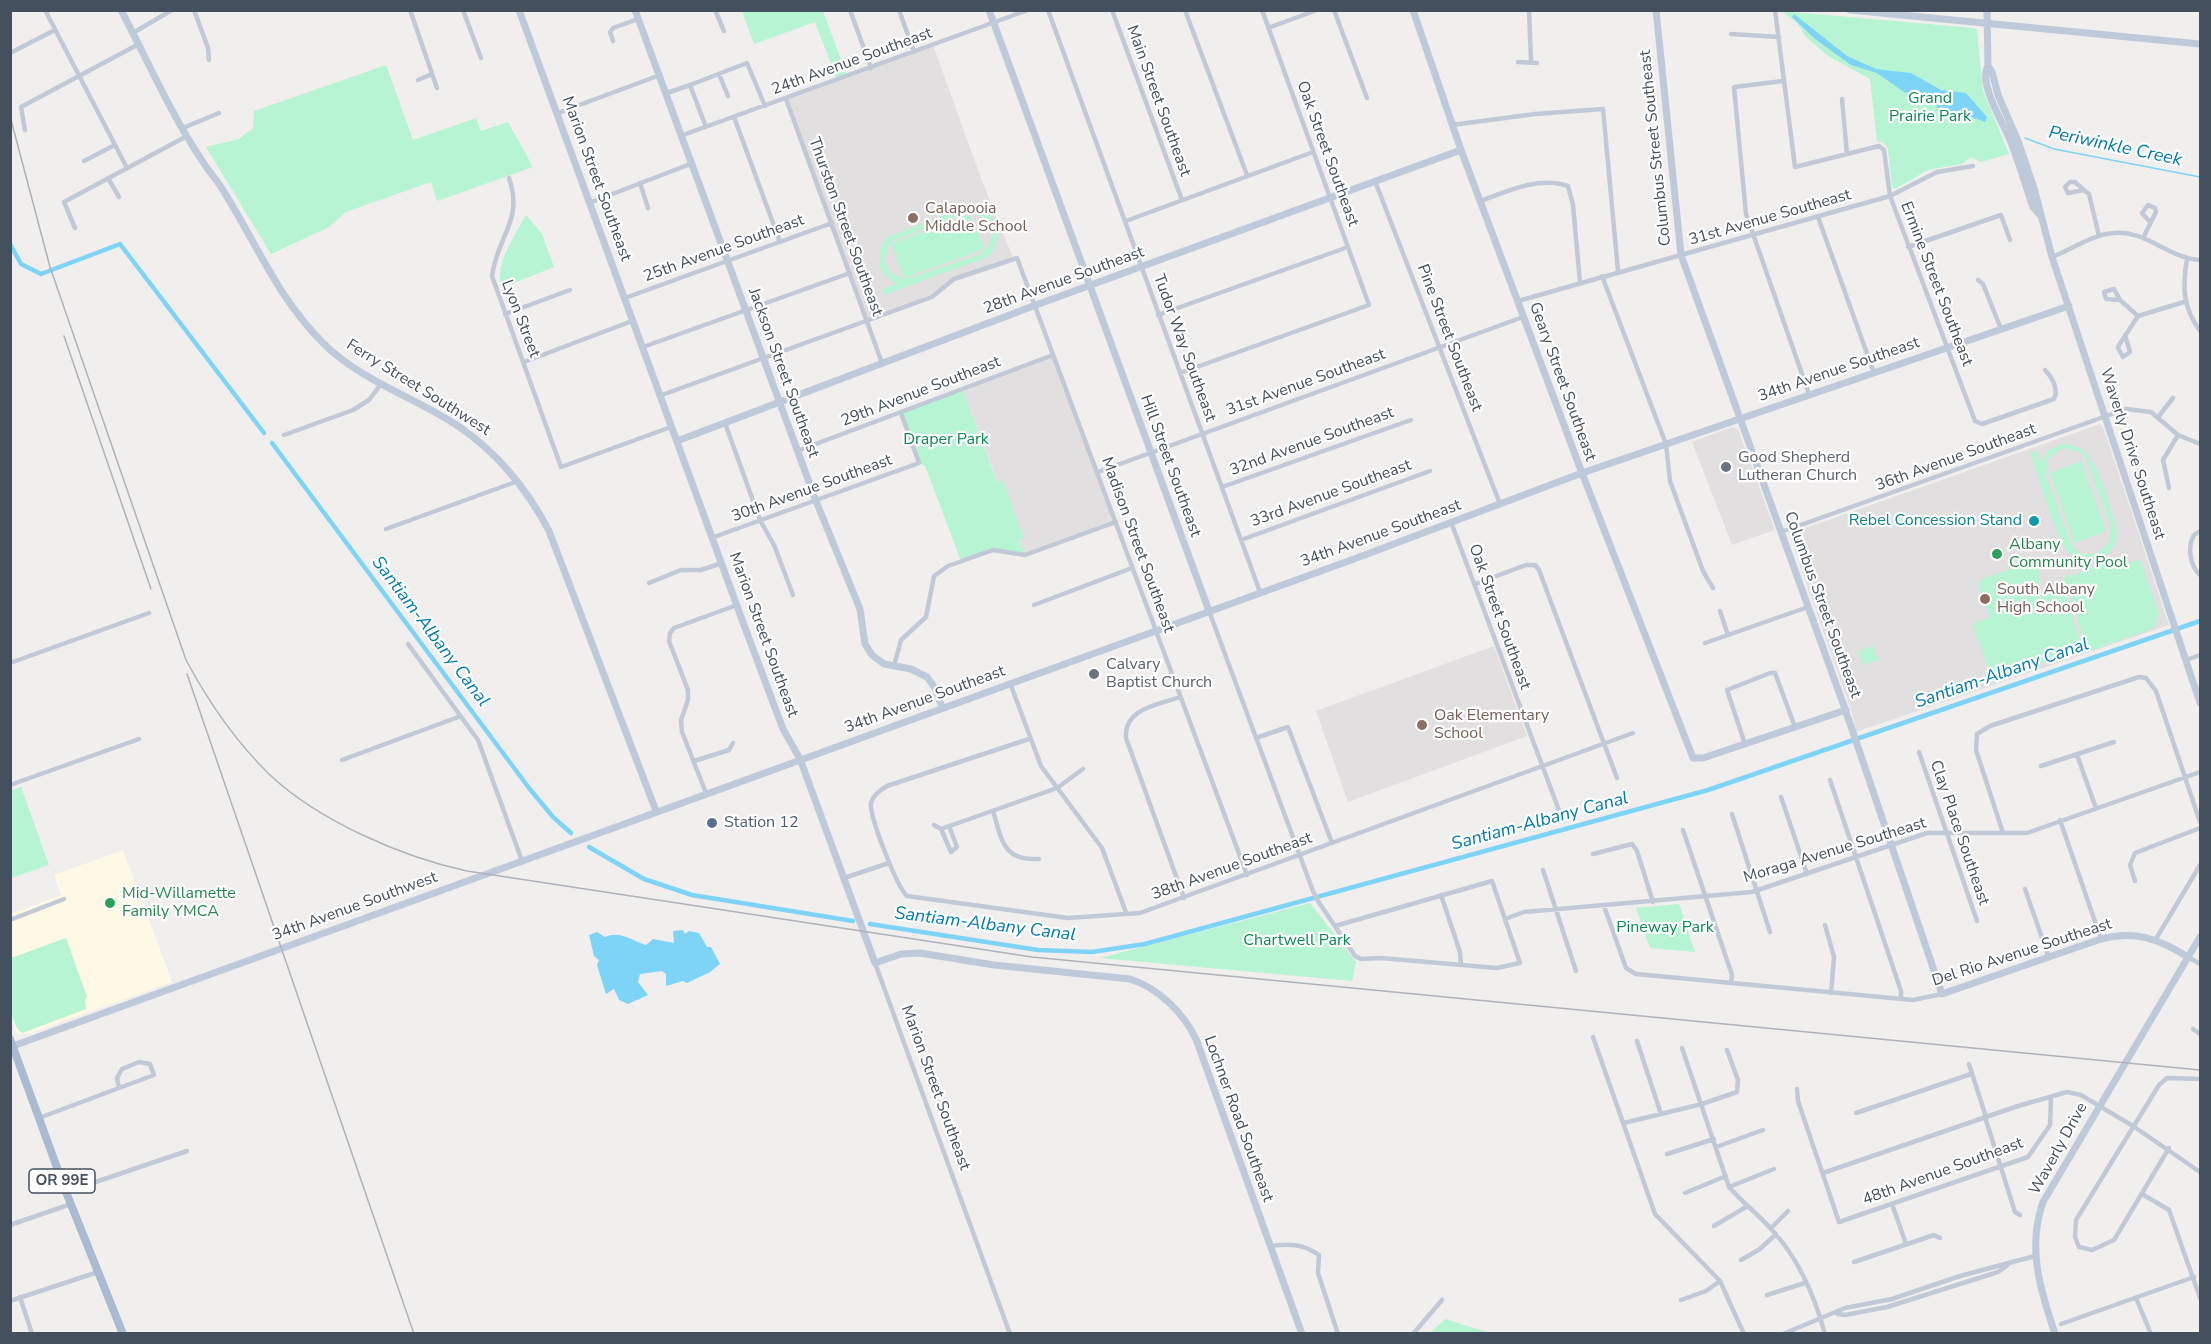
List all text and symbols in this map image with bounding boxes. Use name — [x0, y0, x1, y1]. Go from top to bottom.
street label: Main Street Southeast — [1122, 23, 1194, 179]
street label: 24th Avenue Southeast — [769, 24, 935, 100]
street label: Columbus Street Southeast — [1636, 49, 1676, 247]
street label: Oak Street Southeast — [1292, 79, 1362, 229]
park label: Grand Prairie Park — [1889, 89, 1971, 127]
street label: Marion Street Southeast — [557, 94, 635, 264]
water label: Periwinkle Creek — [2046, 122, 2184, 172]
street label: Thurston Street Southeast — [804, 135, 886, 319]
street label: 31st Avenue Southeast — [1687, 186, 1853, 250]
place label: Calapooia Middle School — [925, 199, 1027, 237]
street label: Ermine Street Southeast — [1896, 199, 1976, 369]
street label: 25th Avenue Southeast — [641, 211, 807, 287]
marker: Calapooia Middle School — [906, 211, 920, 225]
street label: 28th Avenue Southeast — [981, 243, 1147, 319]
street label: Pine Street Southeast — [1412, 262, 1486, 414]
street label: Tudor Way Southeast — [1148, 272, 1220, 424]
street label: Lyon Street — [496, 277, 544, 361]
street label: Jackson Street Southeast — [743, 286, 823, 460]
street label: Geary Street Southeast — [1524, 300, 1600, 464]
street label: 34th Avenue Southeast — [1756, 333, 1922, 407]
street label: Ferry Street Southwest — [342, 336, 494, 440]
street label: 31st Avenue Southeast — [1224, 345, 1388, 421]
street label: 29th Avenue Southeast — [839, 353, 1003, 431]
street label: Waverly Drive Southeast — [2095, 366, 2169, 542]
street label: Hill Street Southeast — [1135, 392, 1205, 540]
street label: 32nd Avenue Southeast — [1227, 403, 1397, 481]
street label: 36th Avenue Southeast — [1873, 420, 2039, 496]
park label: Draper Park — [903, 430, 989, 450]
place label: Good Shepherd Lutheran Church — [1738, 448, 1857, 486]
street label: 30th Avenue Southeast — [729, 451, 895, 527]
street label: Madison Street Southeast — [1096, 455, 1178, 635]
street label: 33rd Avenue Southeast — [1248, 456, 1414, 532]
marker: Good Shepherd Lutheran Church — [1719, 460, 1733, 474]
street label: 34th Avenue Southeast — [1298, 496, 1464, 572]
street label: Columbus Street Southeast — [1779, 509, 1865, 701]
place label: Rebel Concession Stand — [1849, 511, 2022, 531]
marker: Rebel Concession Stand — [2027, 514, 2041, 528]
place label: Albany Community Pool — [2009, 535, 2128, 573]
street label: Oak Street Southeast — [1464, 542, 1534, 692]
marker: Albany Community Pool — [1990, 547, 2004, 561]
street label: Marion Street Southeast — [724, 550, 802, 720]
water label: Santiam-Albany Canal — [366, 553, 494, 711]
place label: South Albany High School — [1997, 580, 2095, 618]
marker: South Albany High School — [1978, 592, 1992, 606]
water label: Santiam-Albany Canal — [1912, 634, 2092, 714]
place label: Calvary Baptist Church — [1106, 655, 1212, 693]
street label: 34th Avenue Southeast — [842, 662, 1008, 738]
marker: Calvary Baptist Church — [1087, 667, 1101, 681]
place label: Oak Elementary School — [1434, 706, 1549, 744]
marker: Oak Elementary School — [1415, 718, 1429, 732]
street label: Clay Place Southeast — [1925, 758, 1993, 908]
water label: Santiam-Albany Canal — [1449, 788, 1631, 856]
place label: Station 12 — [724, 813, 798, 833]
street label: Moraga Avenue Southeast — [1741, 814, 1929, 888]
marker: Station 12 — [705, 816, 719, 830]
street label: 38th Avenue Southeast — [1149, 829, 1315, 905]
street label: 34th Avenue Southwest — [270, 868, 440, 946]
place label: Mid-Willamette Family YMCA — [122, 884, 236, 922]
marker: Mid-Willamette Family YMCA — [103, 896, 117, 910]
water label: Santiam-Albany Canal — [893, 903, 1077, 947]
street label: Del Rio Avenue Southeast — [1930, 915, 2114, 991]
park label: Pineway Park — [1616, 918, 1714, 938]
park label: Chartwell Park — [1243, 931, 1351, 951]
street label: Marion Street Southeast — [896, 1003, 974, 1173]
street label: Lochner Road Southeast — [1199, 1033, 1277, 1205]
street label: Waverly Drive — [2026, 1100, 2092, 1198]
street label: 48th Avenue Southeast — [1860, 1134, 2026, 1210]
road number: OR 99E — [29, 1169, 95, 1193]

